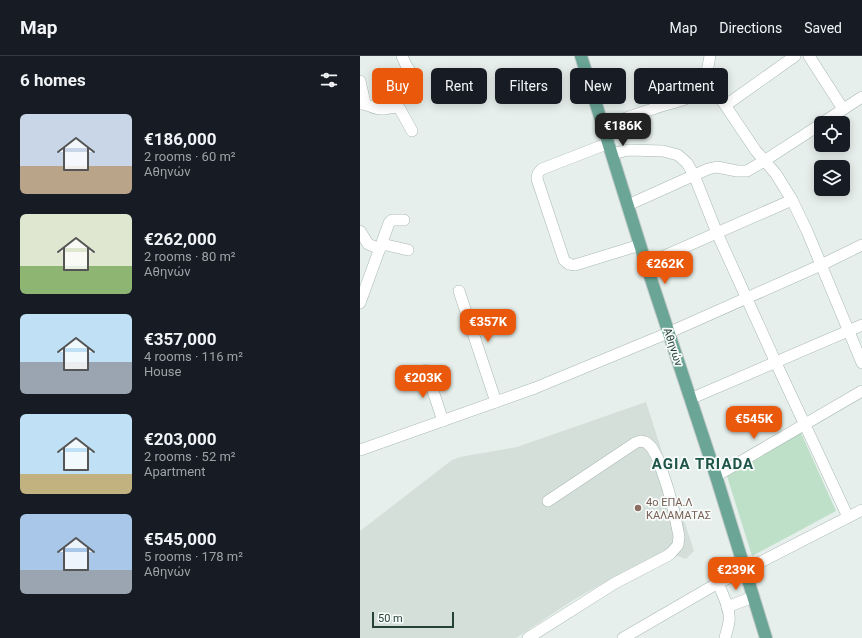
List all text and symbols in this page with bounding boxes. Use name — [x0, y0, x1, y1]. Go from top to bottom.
text: Map — [20, 16, 58, 39]
text: Map — [670, 20, 697, 36]
text: Directions — [719, 20, 782, 36]
text: Saved — [804, 20, 842, 36]
chip: Buy — [372, 68, 423, 104]
chip: Rent — [431, 68, 487, 104]
chip: Filters — [495, 68, 562, 104]
chip: New — [570, 68, 626, 104]
chip: Apartment — [634, 68, 728, 104]
icon: filters — [318, 69, 340, 91]
text: 6 homes — [20, 70, 86, 90]
pin: €186K — [595, 113, 651, 147]
map controls — [814, 116, 850, 196]
button: locate — [814, 116, 850, 152]
text: €186K — [604, 118, 642, 133]
text: €186,000 — [144, 129, 216, 149]
icon: home — [52, 130, 100, 178]
text: 2 rooms · 60 m² — [144, 149, 236, 164]
button: layers — [814, 160, 850, 196]
text: Αθηνών — [144, 164, 191, 179]
text: €262,000 — [144, 229, 216, 249]
icon: home — [52, 230, 100, 278]
text: 2 rooms · 80 m² — [144, 249, 236, 264]
pin: €262K — [637, 251, 693, 285]
text: €262K — [646, 256, 684, 271]
text: Αθηνών — [144, 264, 191, 279]
pin: €357K — [460, 309, 516, 343]
text: €357K — [469, 314, 507, 329]
street label: Αθηνών — [661, 326, 685, 368]
text: €357,000 — [144, 329, 216, 349]
icon: home — [52, 330, 100, 378]
text: 4 rooms · 116 m² — [144, 349, 243, 364]
text: House — [144, 364, 181, 379]
pin: €203K — [395, 365, 451, 399]
text: €203K — [404, 370, 442, 385]
pin: €545K — [726, 406, 782, 440]
text: €545K — [735, 411, 773, 426]
text: €203,000 — [144, 429, 216, 449]
icon: home — [52, 430, 100, 478]
text: 2 rooms · 52 m² — [144, 449, 236, 464]
district label: AGIA TRIADA — [652, 455, 754, 473]
text: Apartment — [144, 464, 206, 479]
place label: 4ο ΕΠΑ.Λ ΚΑΛΑΜΑΤΑΣ — [646, 496, 711, 522]
marker: 4ο ΕΠΑ.Λ ΚΑΛΑΜΑΤΑΣ — [633, 503, 643, 513]
text: €545,000 — [144, 529, 216, 549]
icon: home — [52, 530, 100, 578]
text: 5 rooms · 178 m² — [144, 549, 243, 564]
pin: €239K — [708, 557, 764, 591]
text: €239K — [717, 562, 755, 577]
text: Αθηνών — [144, 564, 191, 579]
scale bar — [372, 610, 454, 629]
text: 50 m — [378, 612, 403, 625]

